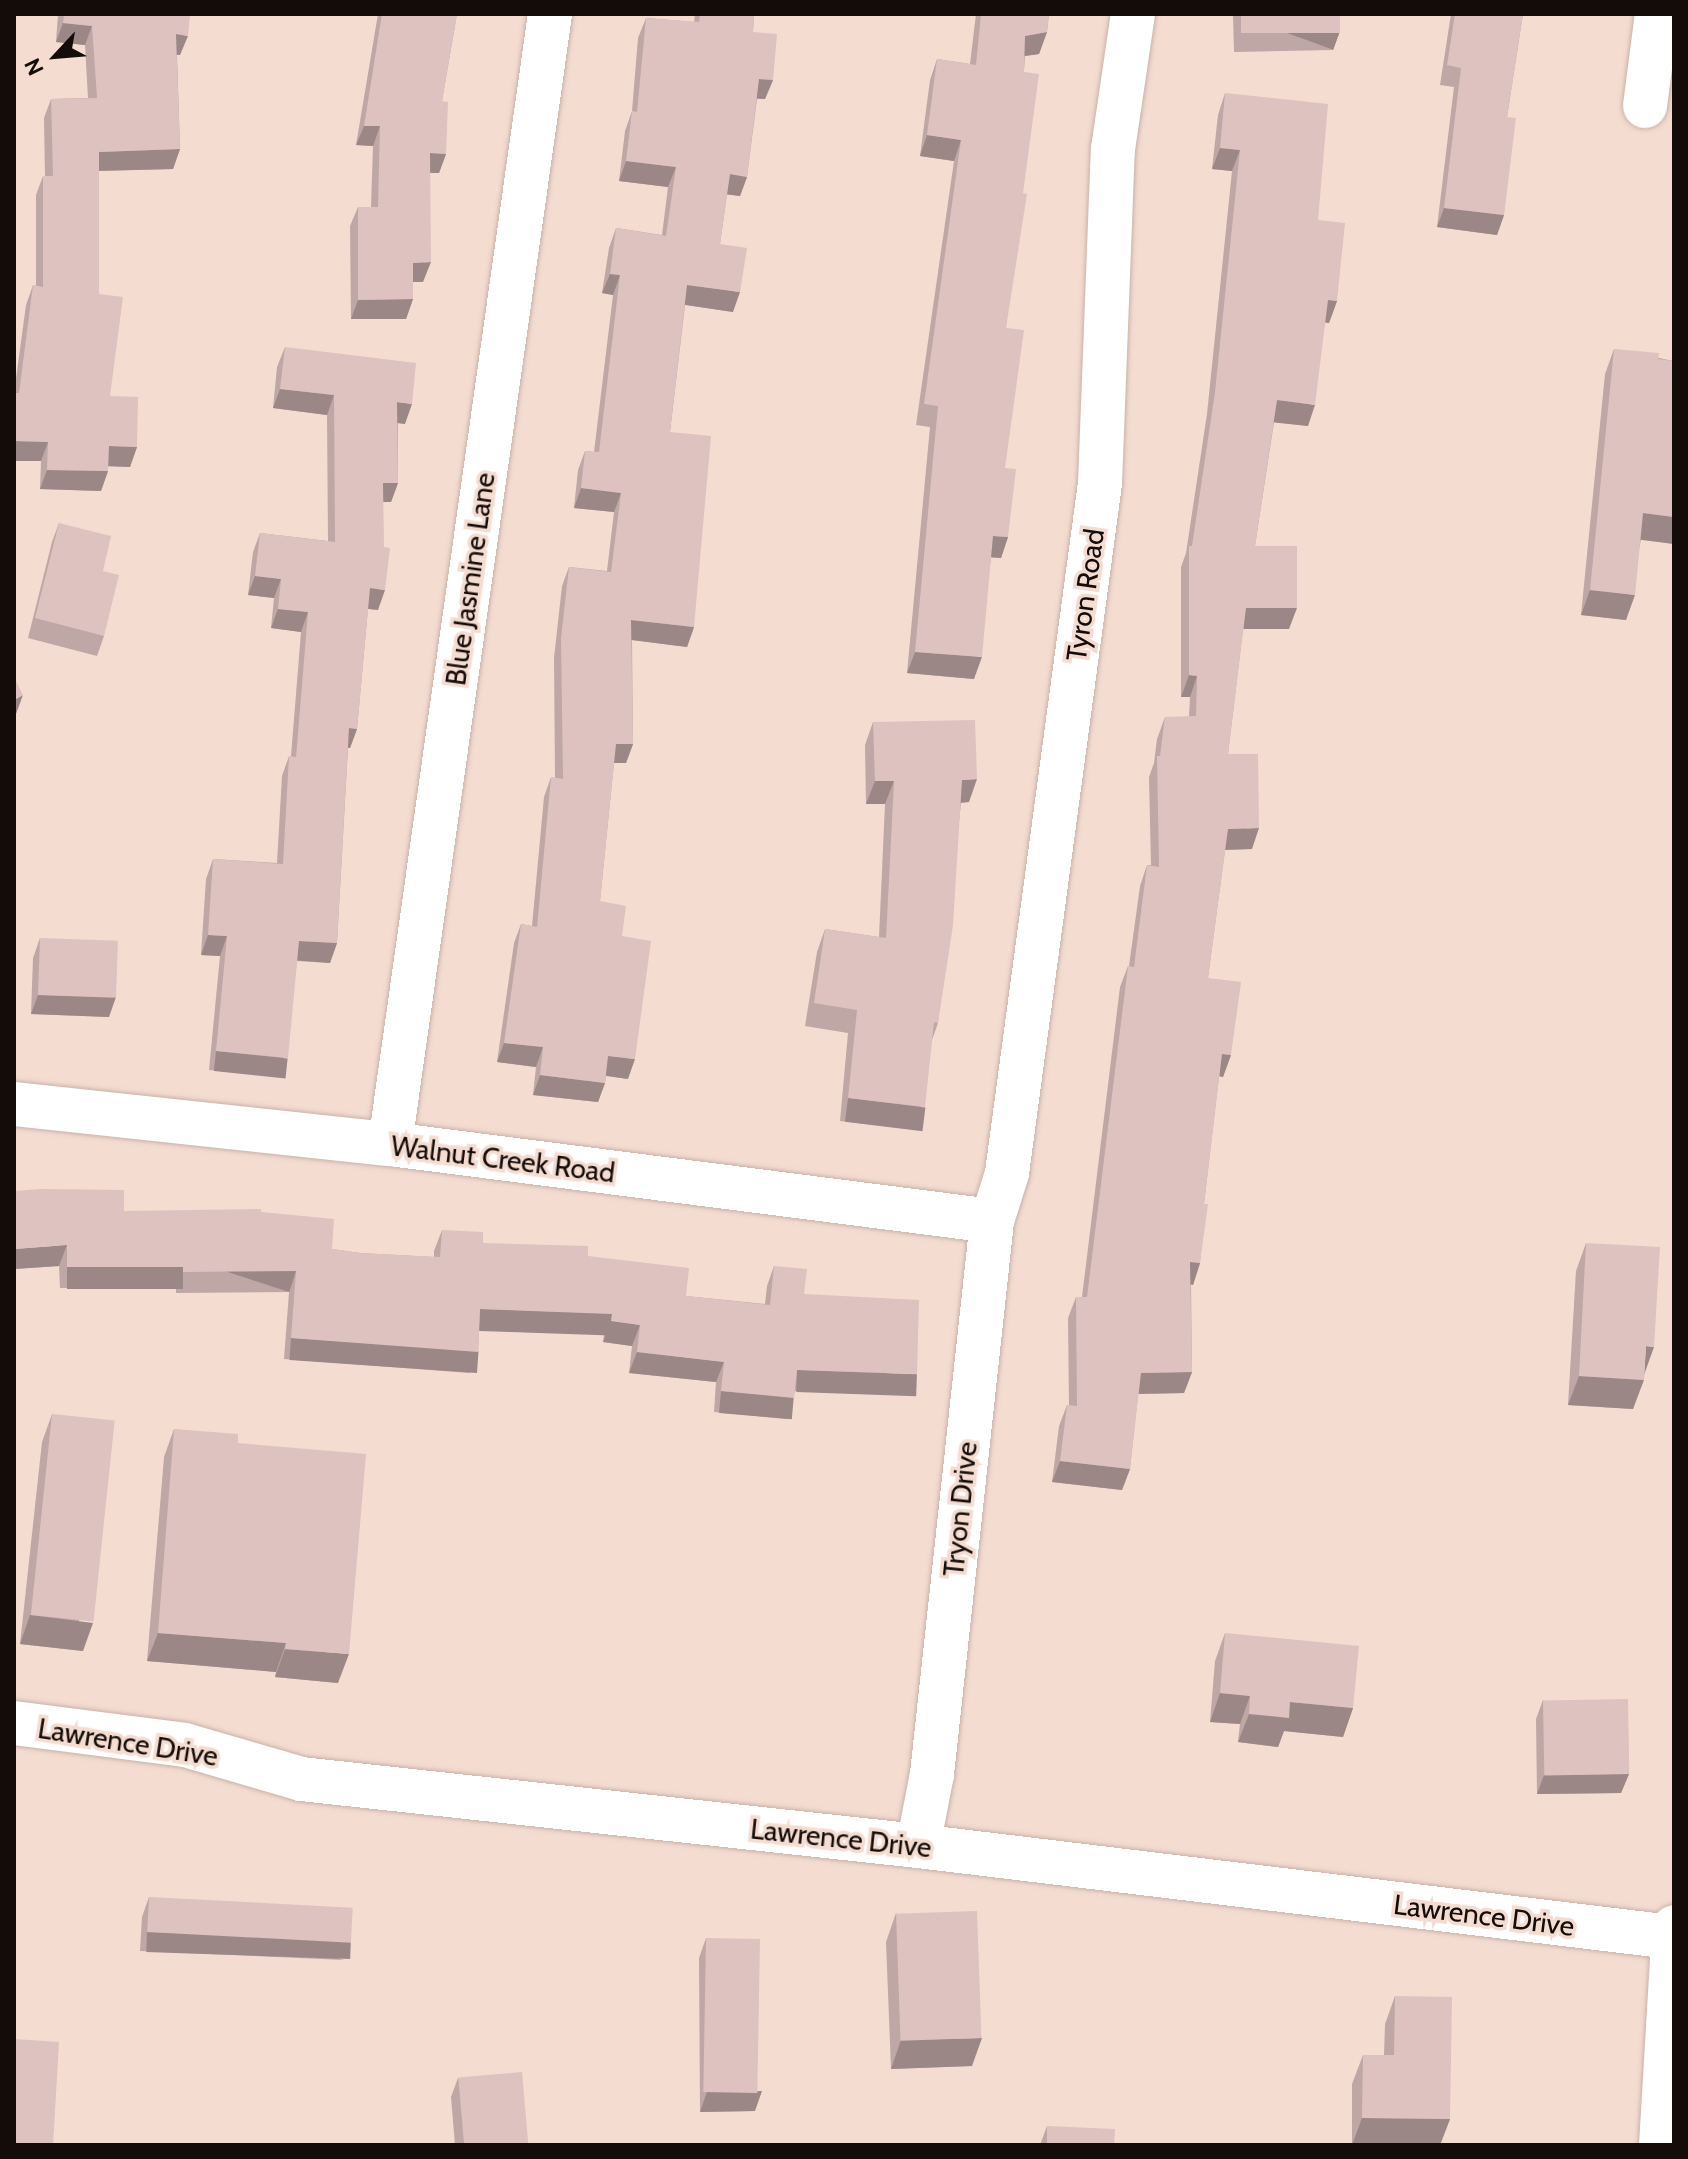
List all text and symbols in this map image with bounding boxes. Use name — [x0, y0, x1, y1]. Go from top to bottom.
north arrow — [16, 16, 96, 96]
text: N — [18, 54, 50, 80]
street label: Blue Jasmine Lane — [438, 470, 502, 688]
street label: Tyron Road — [1059, 527, 1111, 663]
street label: Walnut Creek Road — [389, 1129, 617, 1189]
street label: Tryon Drive — [936, 1440, 984, 1578]
street label: Lawrence Drive — [36, 1711, 220, 1773]
street label: Lawrence Drive — [749, 1812, 933, 1864]
street label: Lawrence Drive — [1392, 1887, 1576, 1943]

